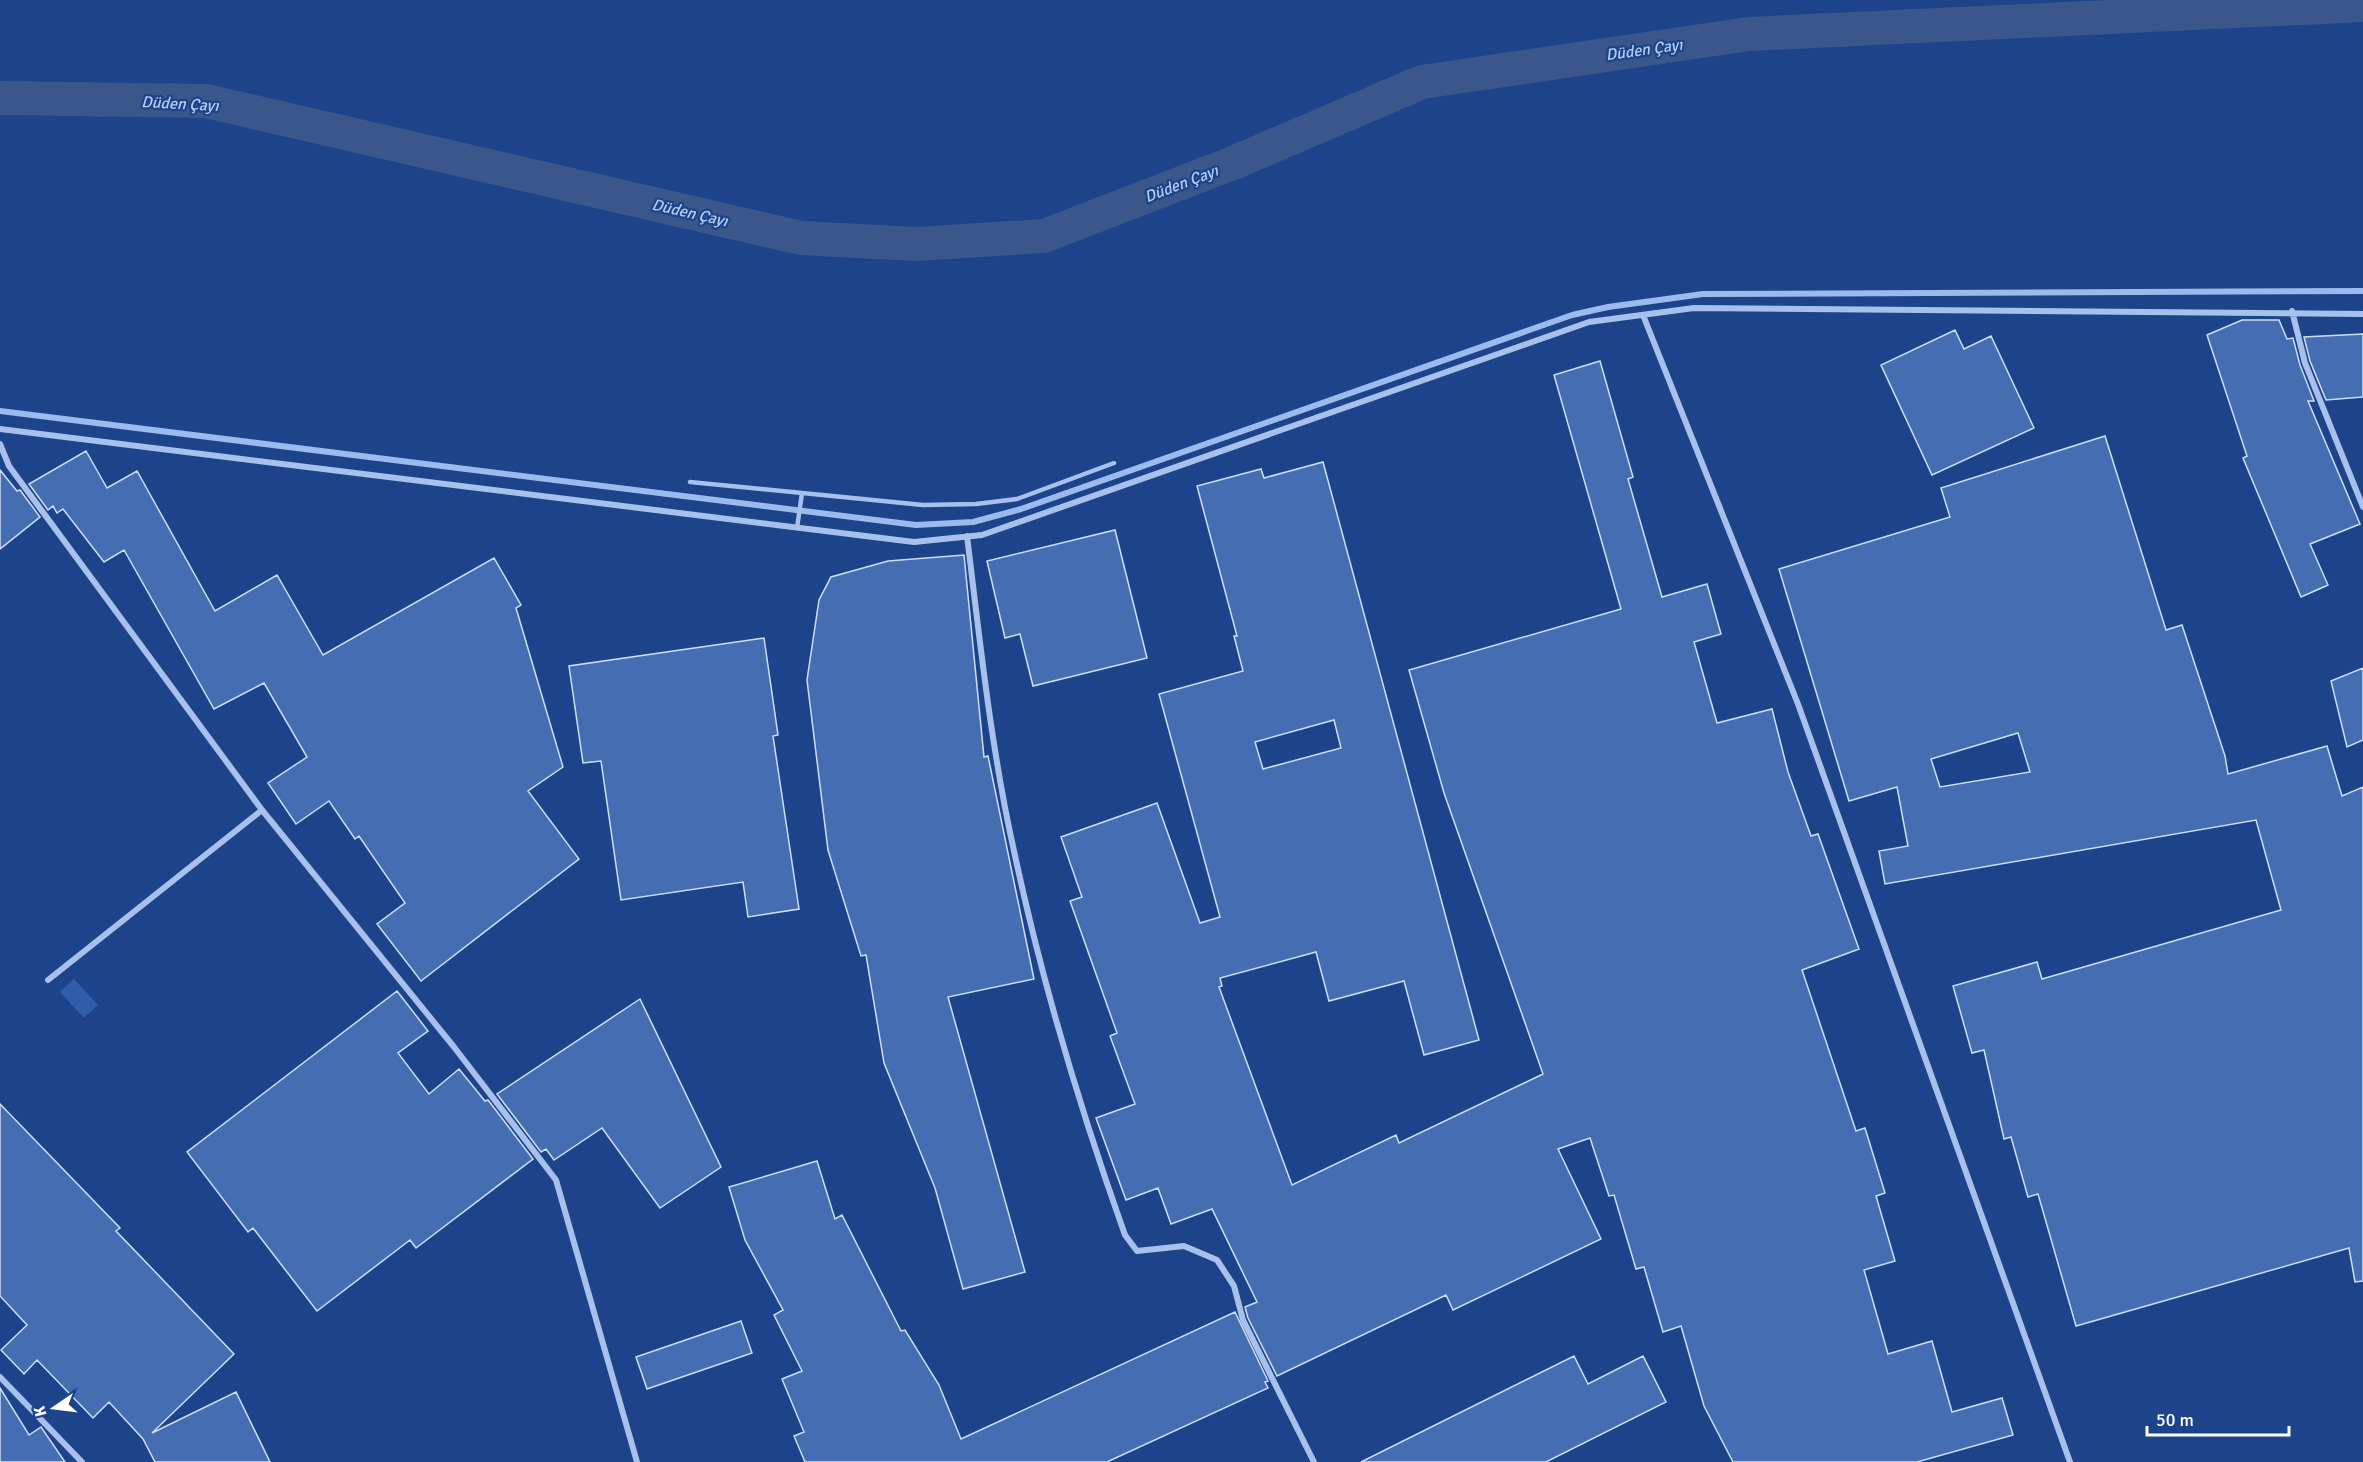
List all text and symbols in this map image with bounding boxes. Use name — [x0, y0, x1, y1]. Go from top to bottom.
water label: Düden Çayı — [1604, 35, 1684, 65]
water label: Düden Çayı — [141, 92, 220, 116]
water label: Düden Çayı — [1142, 161, 1222, 207]
water label: Düden Çayı — [650, 195, 730, 232]
north arrow — [24, 1378, 84, 1438]
scale bar — [2147, 1399, 2290, 1437]
text: K — [29, 1404, 51, 1419]
text: 50 m — [2156, 1409, 2194, 1431]

